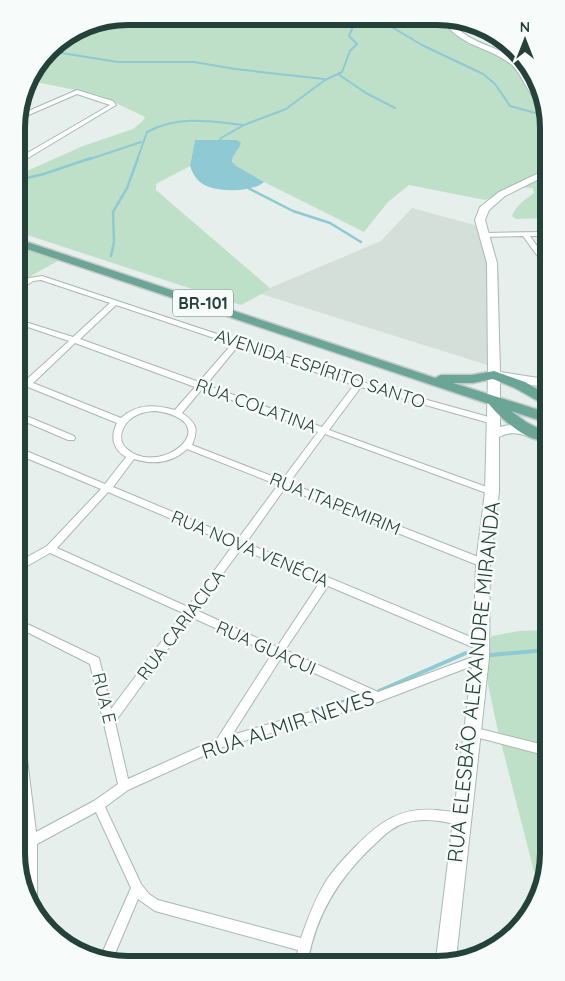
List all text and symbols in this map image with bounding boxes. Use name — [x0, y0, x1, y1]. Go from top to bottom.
north arrow — [500, 15, 550, 65]
text: N — [520, 18, 530, 36]
road number: BR-101 — [173, 290, 233, 316]
street label: AVENIDA ESPÍRITO SANTO — [212, 324, 428, 413]
street label: RUA COLATINA — [192, 373, 320, 438]
street label: RUA ITAPEMIRIM — [266, 467, 404, 540]
street label: RUA ELESBÃO ALEXANDRE MIRANDA — [441, 500, 505, 864]
street label: RUA NOVA VENÉCIA — [168, 505, 333, 592]
street label: RUA CARIACICA — [132, 565, 230, 684]
street label: RUA GUAÇUI — [213, 615, 320, 680]
street label: RUA E — [87, 670, 121, 726]
street label: RUA ALMIR NEVES — [198, 684, 377, 764]

